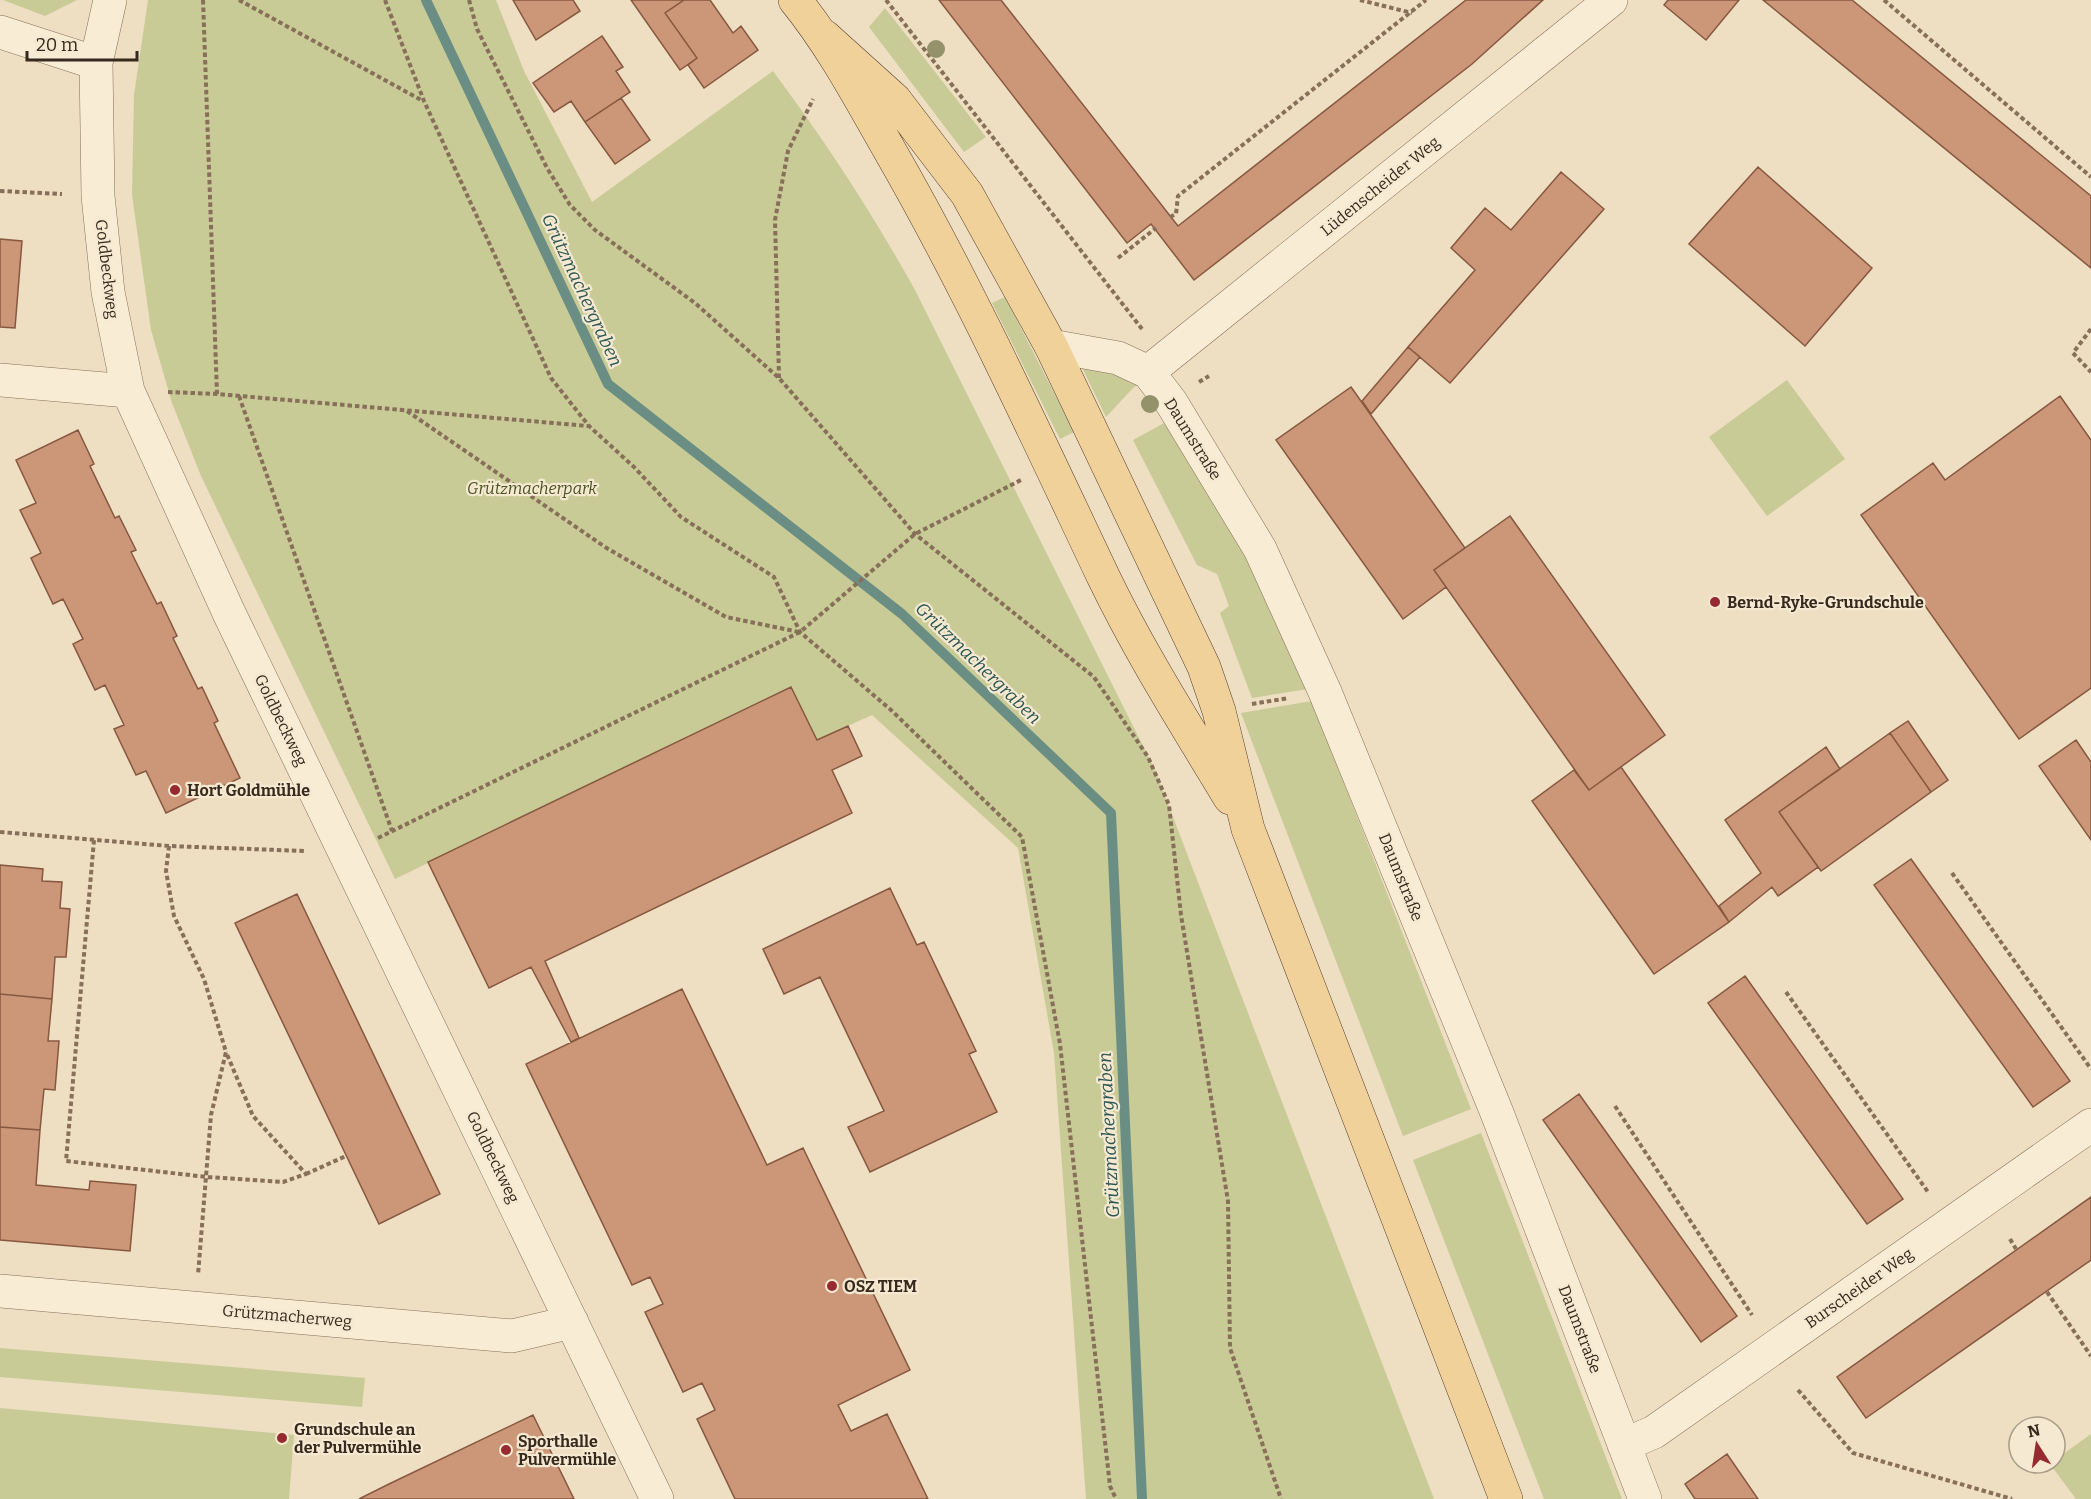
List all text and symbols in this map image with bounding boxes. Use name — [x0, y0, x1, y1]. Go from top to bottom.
scale bar — [27, 24, 136, 62]
text: 20 m — [36, 34, 78, 56]
street label: Lüdenscheider Weg — [1317, 132, 1443, 240]
water label: Grützmachergraben — [537, 210, 627, 370]
street label: Goldbeckweg — [91, 218, 123, 320]
street label: Daumstraße — [1160, 395, 1226, 483]
park label: Grützmacherpark — [467, 479, 597, 498]
place label: Bernd-Ryke-Grundschule — [1727, 593, 1924, 612]
marker: Bernd-Ryke-Grundschule — [1708, 595, 1722, 609]
water label: Grützmachergraben — [911, 597, 1045, 729]
street label: Goldbeckweg — [251, 671, 311, 769]
place label: Hort Goldmühle — [187, 781, 310, 800]
marker: Hort Goldmühle — [168, 783, 182, 797]
street label: Daumstraße — [1375, 830, 1427, 924]
water label: Grützmachergraben — [1094, 1052, 1124, 1218]
street label: Goldbeckweg — [463, 1108, 523, 1206]
street label: Burscheider Weg — [1801, 1244, 1917, 1332]
place label: OSZ TIEM — [844, 1277, 917, 1296]
marker: OSZ TIEM — [825, 1279, 839, 1293]
street label: Daumstraße — [1554, 1282, 1606, 1376]
street label: Grützmacherweg — [221, 1301, 353, 1331]
north arrow — [2007, 1415, 2067, 1475]
place label: Grundschule an der Pulvermühle — [294, 1420, 421, 1457]
text: N — [2026, 1420, 2042, 1441]
marker: Grundschule an der Pulvermühle — [275, 1431, 289, 1445]
place label: Sporthalle Pulvermühle — [518, 1432, 617, 1469]
marker: Sporthalle Pulvermühle — [499, 1443, 513, 1457]

